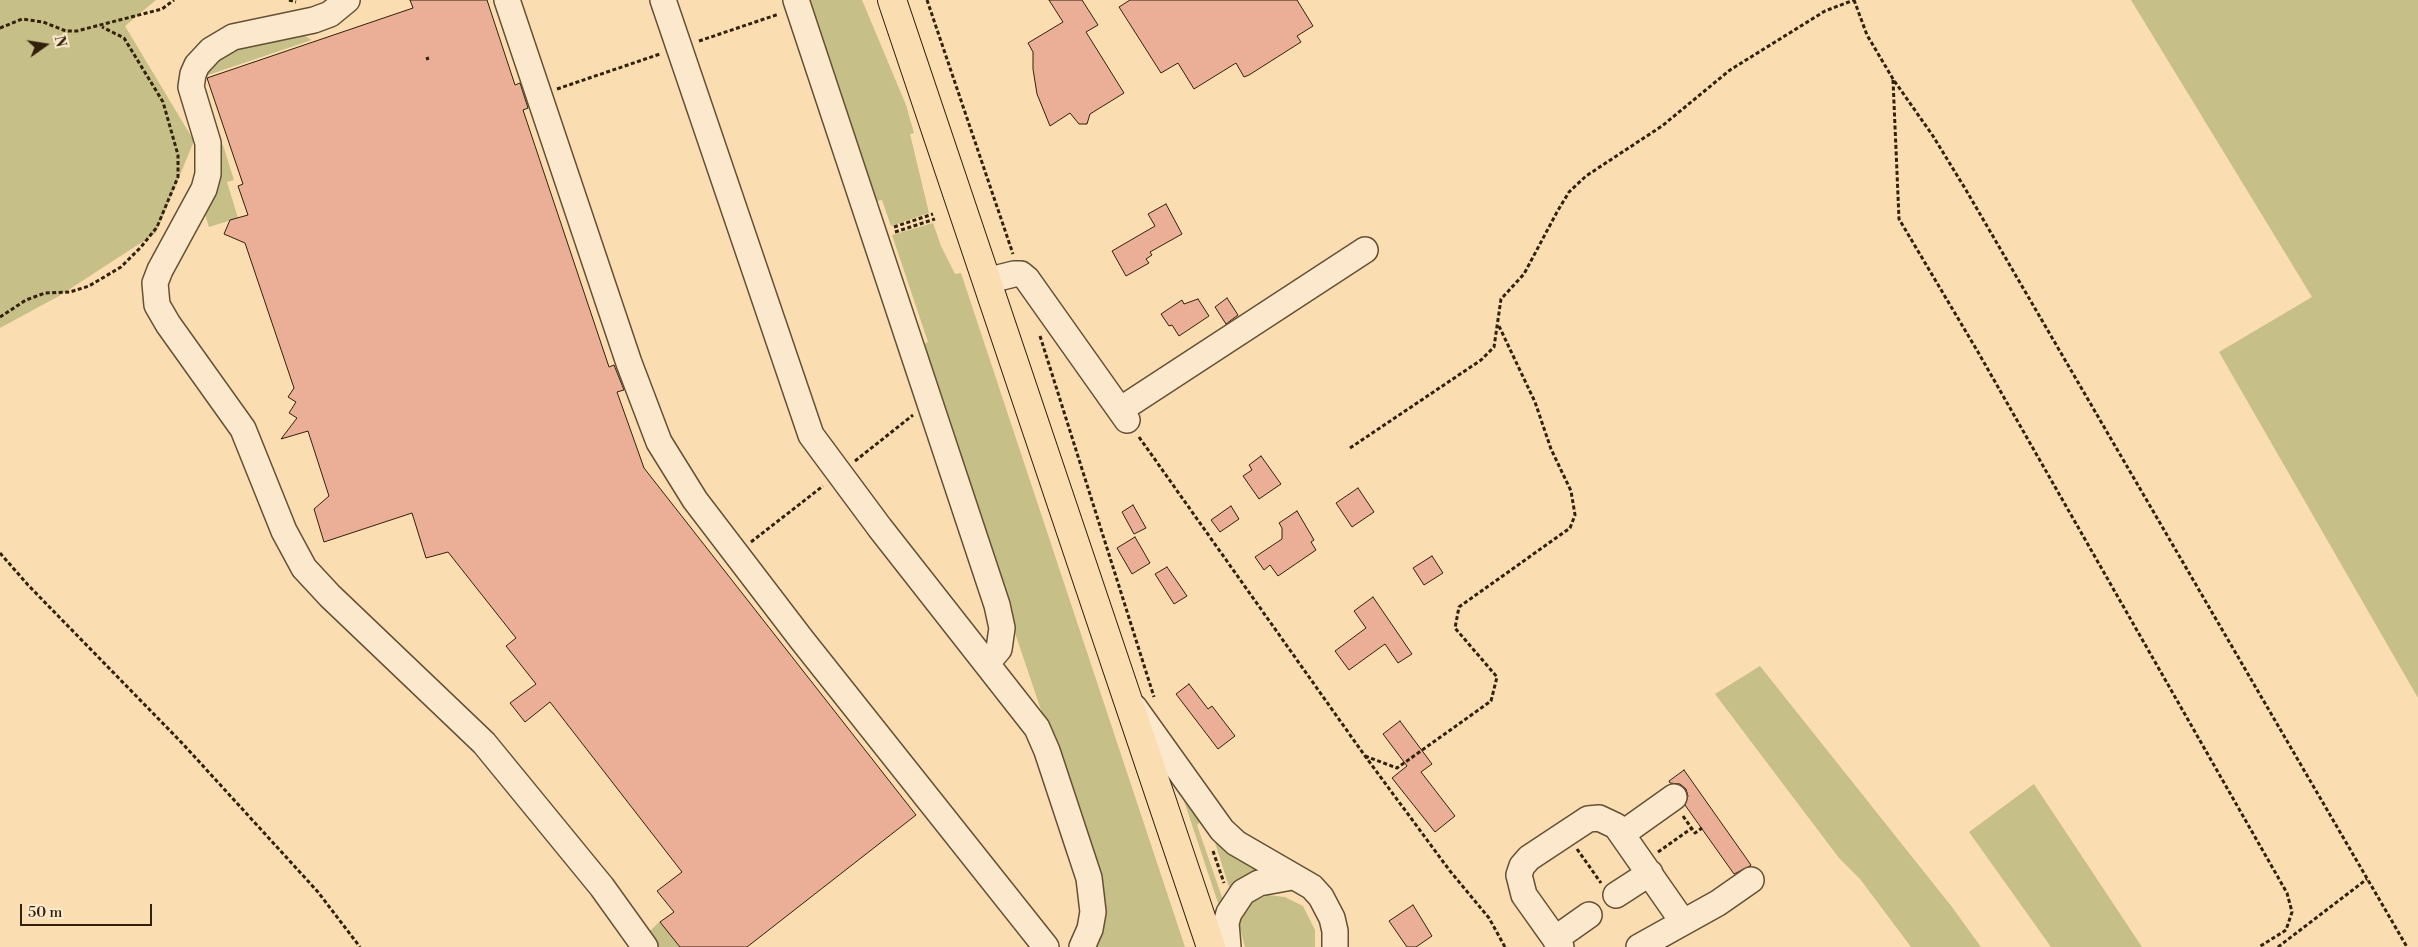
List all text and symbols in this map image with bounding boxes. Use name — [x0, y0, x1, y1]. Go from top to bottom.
north arrow — [20, 20, 70, 70]
text: N — [50, 34, 70, 49]
scale bar — [22, 894, 155, 926]
text: 50 m — [28, 903, 62, 922]

